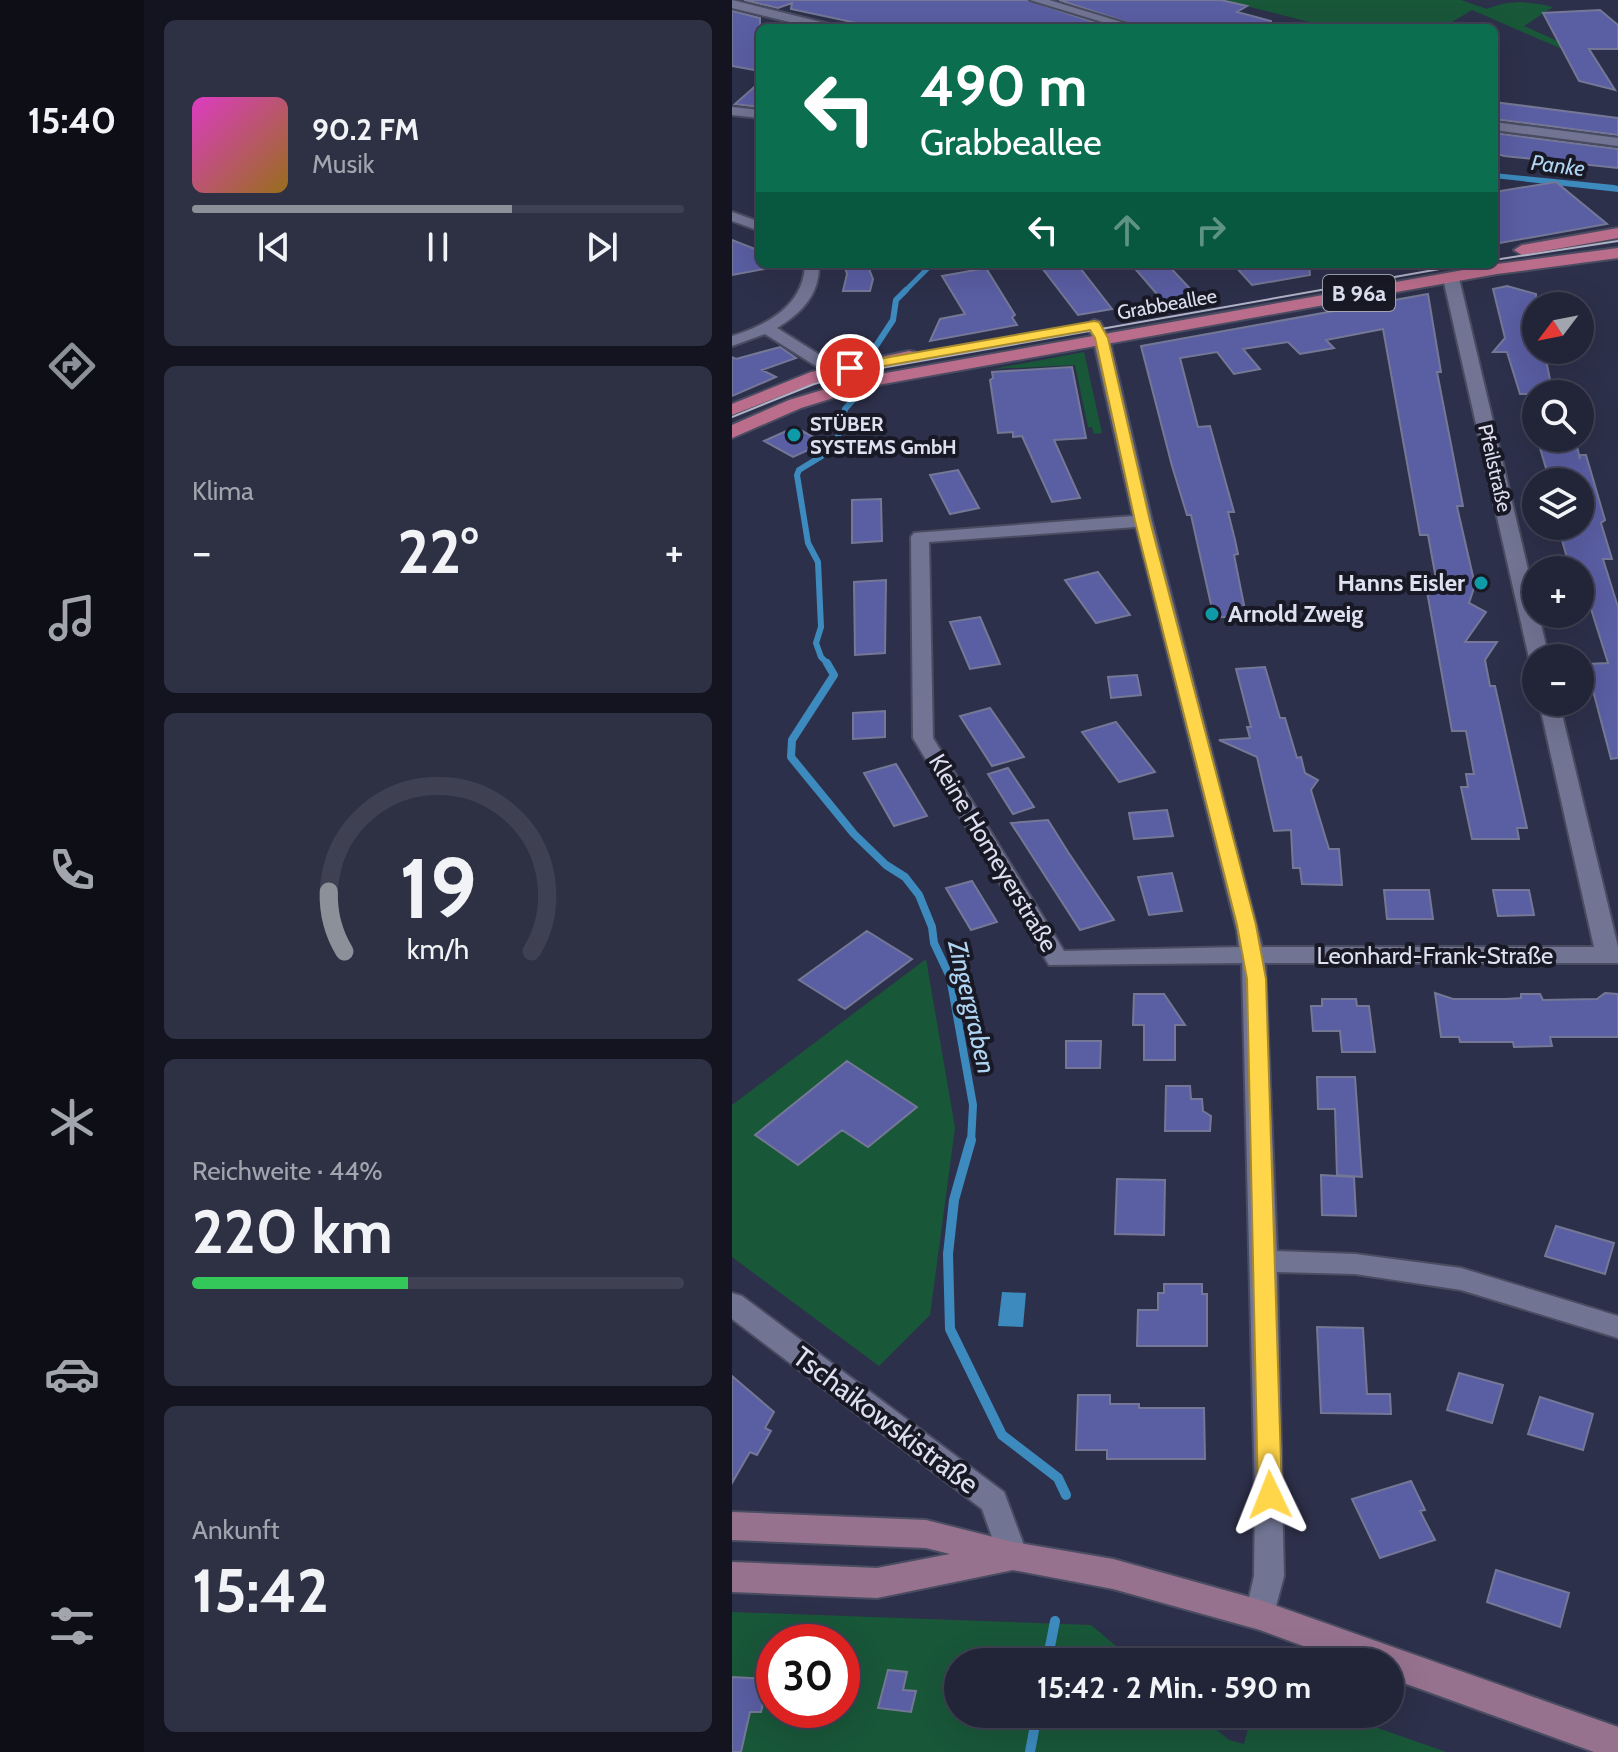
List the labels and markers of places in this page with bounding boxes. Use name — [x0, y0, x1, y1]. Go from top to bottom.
pin — [816, 334, 884, 402]
place label: STÜBER SYSTEMS GmbH — [810, 412, 957, 459]
marker: STÜBER SYSTEMS GmbH — [785, 426, 803, 444]
place label: Hanns Eisler — [1337, 568, 1465, 597]
marker: Hanns Eisler — [1472, 574, 1490, 592]
place label: Arnold Zweig — [1228, 599, 1363, 628]
marker: Arnold Zweig — [1203, 605, 1221, 623]

